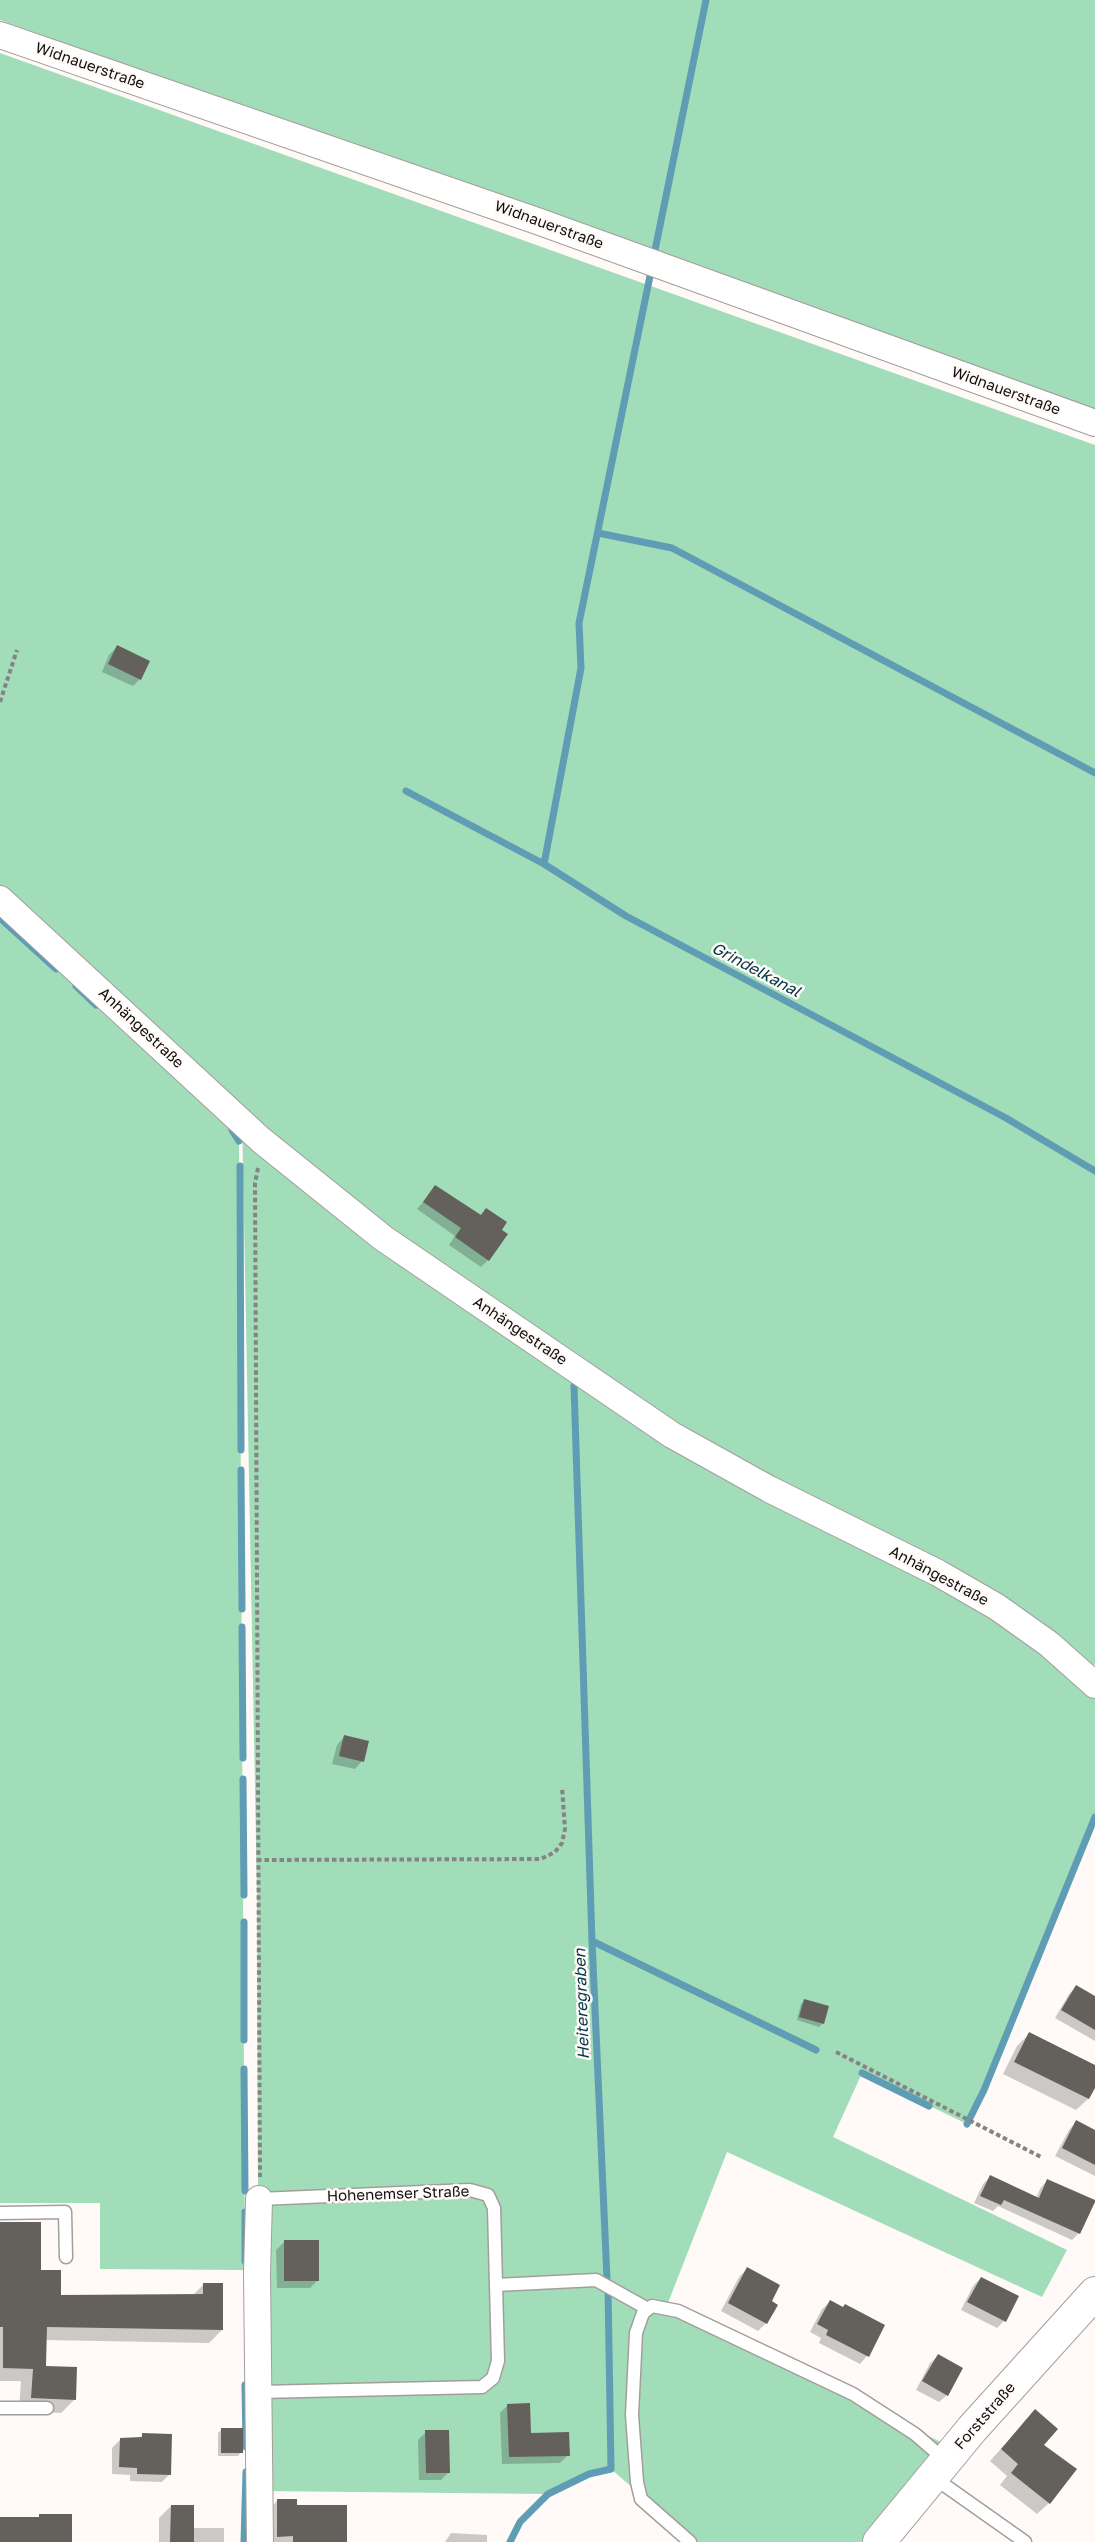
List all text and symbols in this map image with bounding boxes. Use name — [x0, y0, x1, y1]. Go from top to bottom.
street label: Widnauerstraße — [33, 39, 147, 93]
street label: Widnauerstraße — [492, 197, 606, 253]
street label: Widnauerstraße — [949, 363, 1063, 419]
water label: Grindelkanal — [708, 939, 804, 1001]
street label: Anhängestraße — [95, 984, 187, 1072]
street label: Anhängestraße — [470, 1293, 570, 1369]
street label: Anhängestraße — [886, 1542, 992, 1610]
water label: Heiteregraben — [570, 1948, 594, 2060]
street label: Hohenemser Straße — [326, 2183, 470, 2205]
street label: Forststraße — [951, 2379, 1019, 2453]

